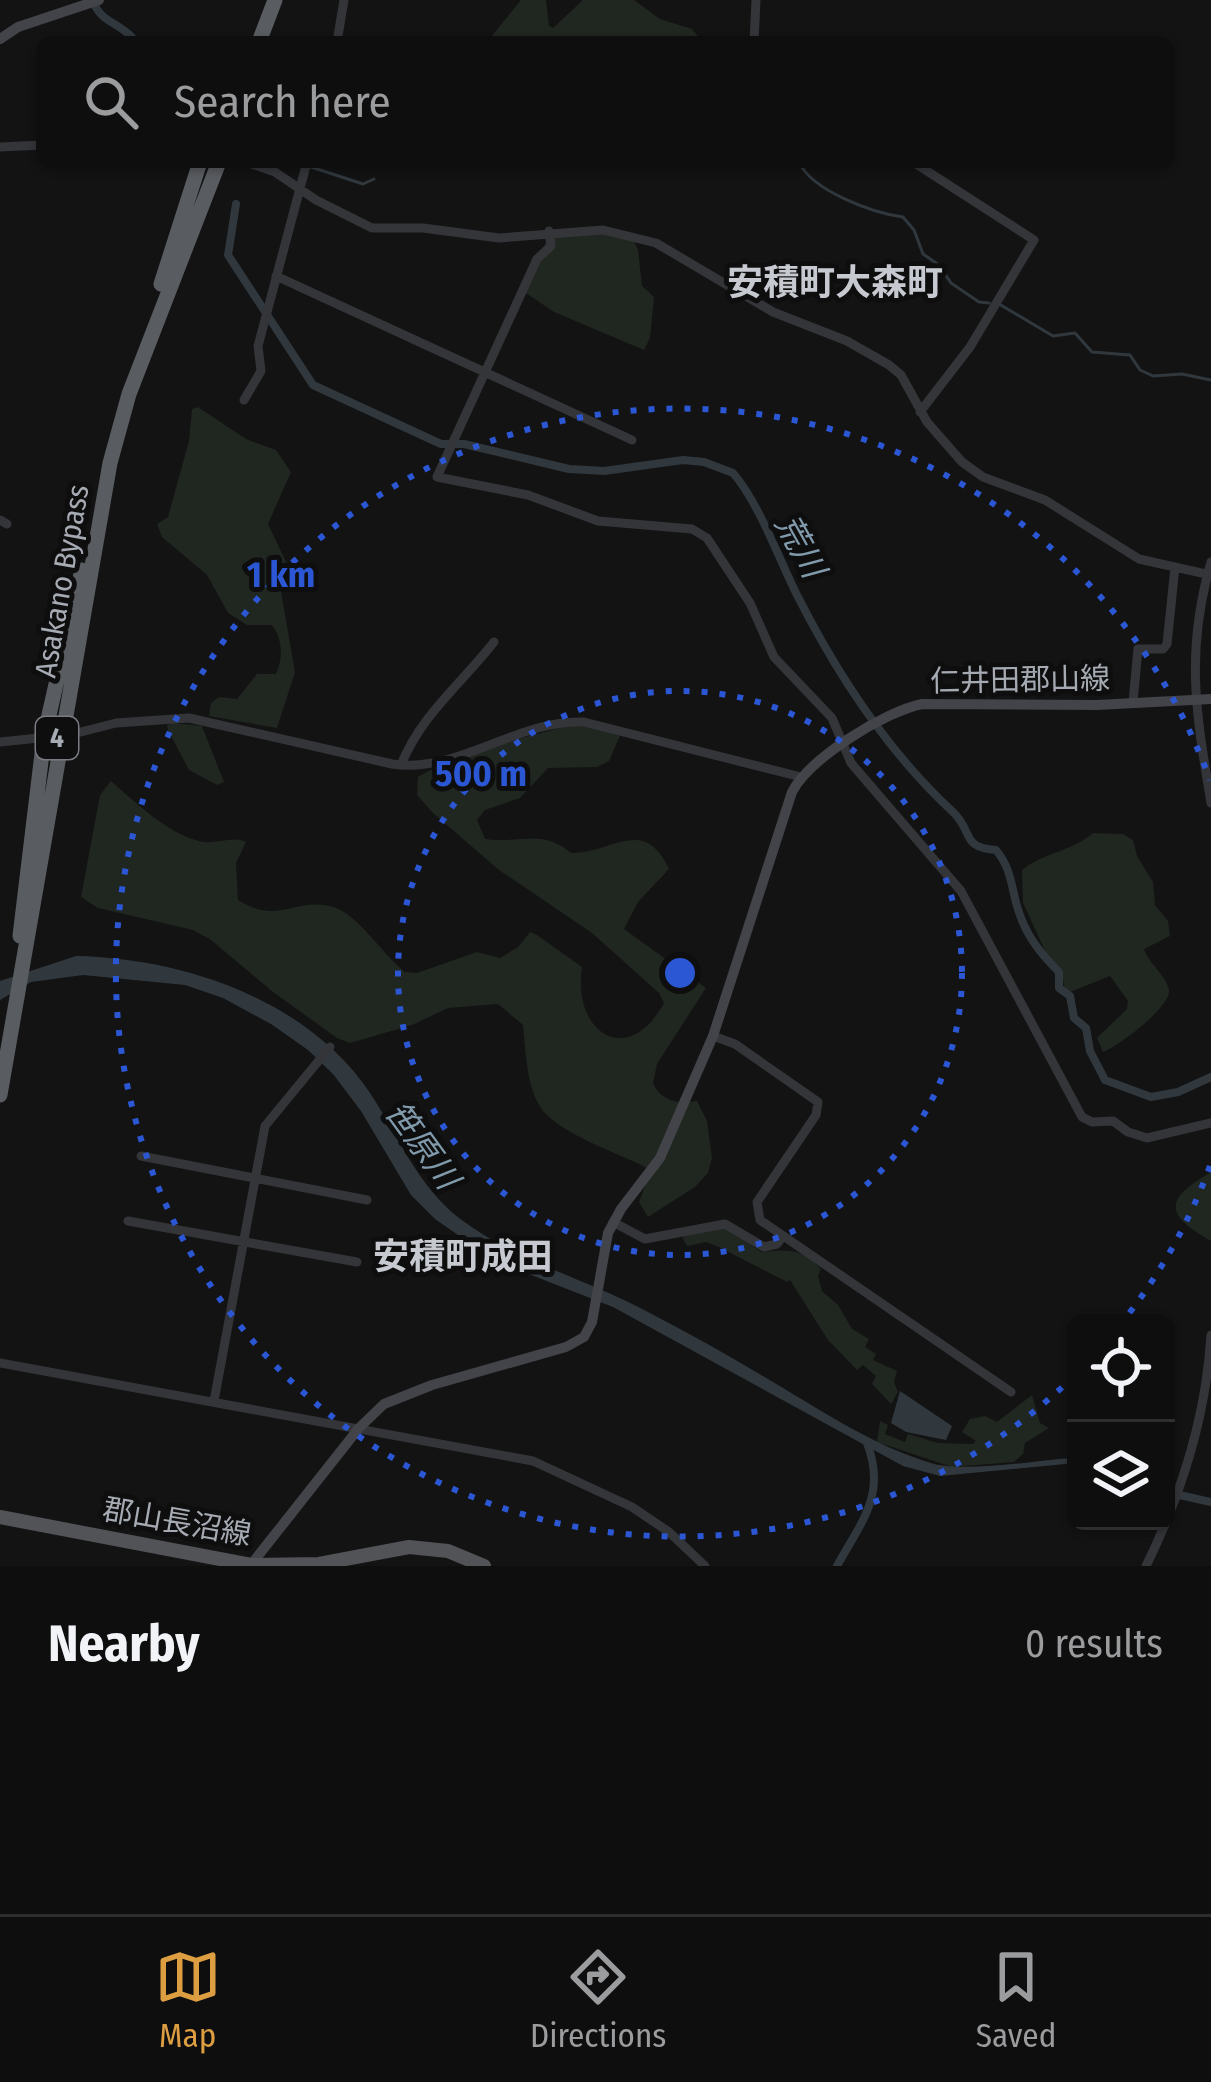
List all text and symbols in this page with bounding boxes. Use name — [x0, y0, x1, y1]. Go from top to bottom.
search box — [36, 36, 1175, 168]
icon: search — [78, 69, 144, 135]
text: Search here — [174, 75, 391, 129]
district label: 安積町大森町 — [727, 261, 943, 305]
street label: Asakano Bypass — [27, 482, 97, 680]
water label: 荒川 — [767, 507, 835, 587]
text: 1 km — [247, 553, 315, 597]
street label: 仁井田郡山線 — [930, 660, 1110, 700]
road number: 4 — [36, 717, 78, 759]
text: 500 m — [435, 752, 527, 796]
centre of rings — [659, 952, 701, 994]
water label: 笹原川 — [377, 1093, 469, 1199]
district label: 安積町成田 — [373, 1235, 553, 1279]
map controls — [1067, 1314, 1175, 1530]
button: locate — [1067, 1314, 1175, 1422]
button: layers — [1067, 1422, 1175, 1530]
street label: 郡山長沼線 — [100, 1491, 254, 1553]
text: Nearby — [48, 1613, 200, 1675]
text: 0 results — [1025, 1621, 1163, 1667]
tab: Map — [155, 1944, 221, 2056]
tab: Directions — [530, 1944, 666, 2056]
tab: Saved — [976, 1944, 1056, 2056]

